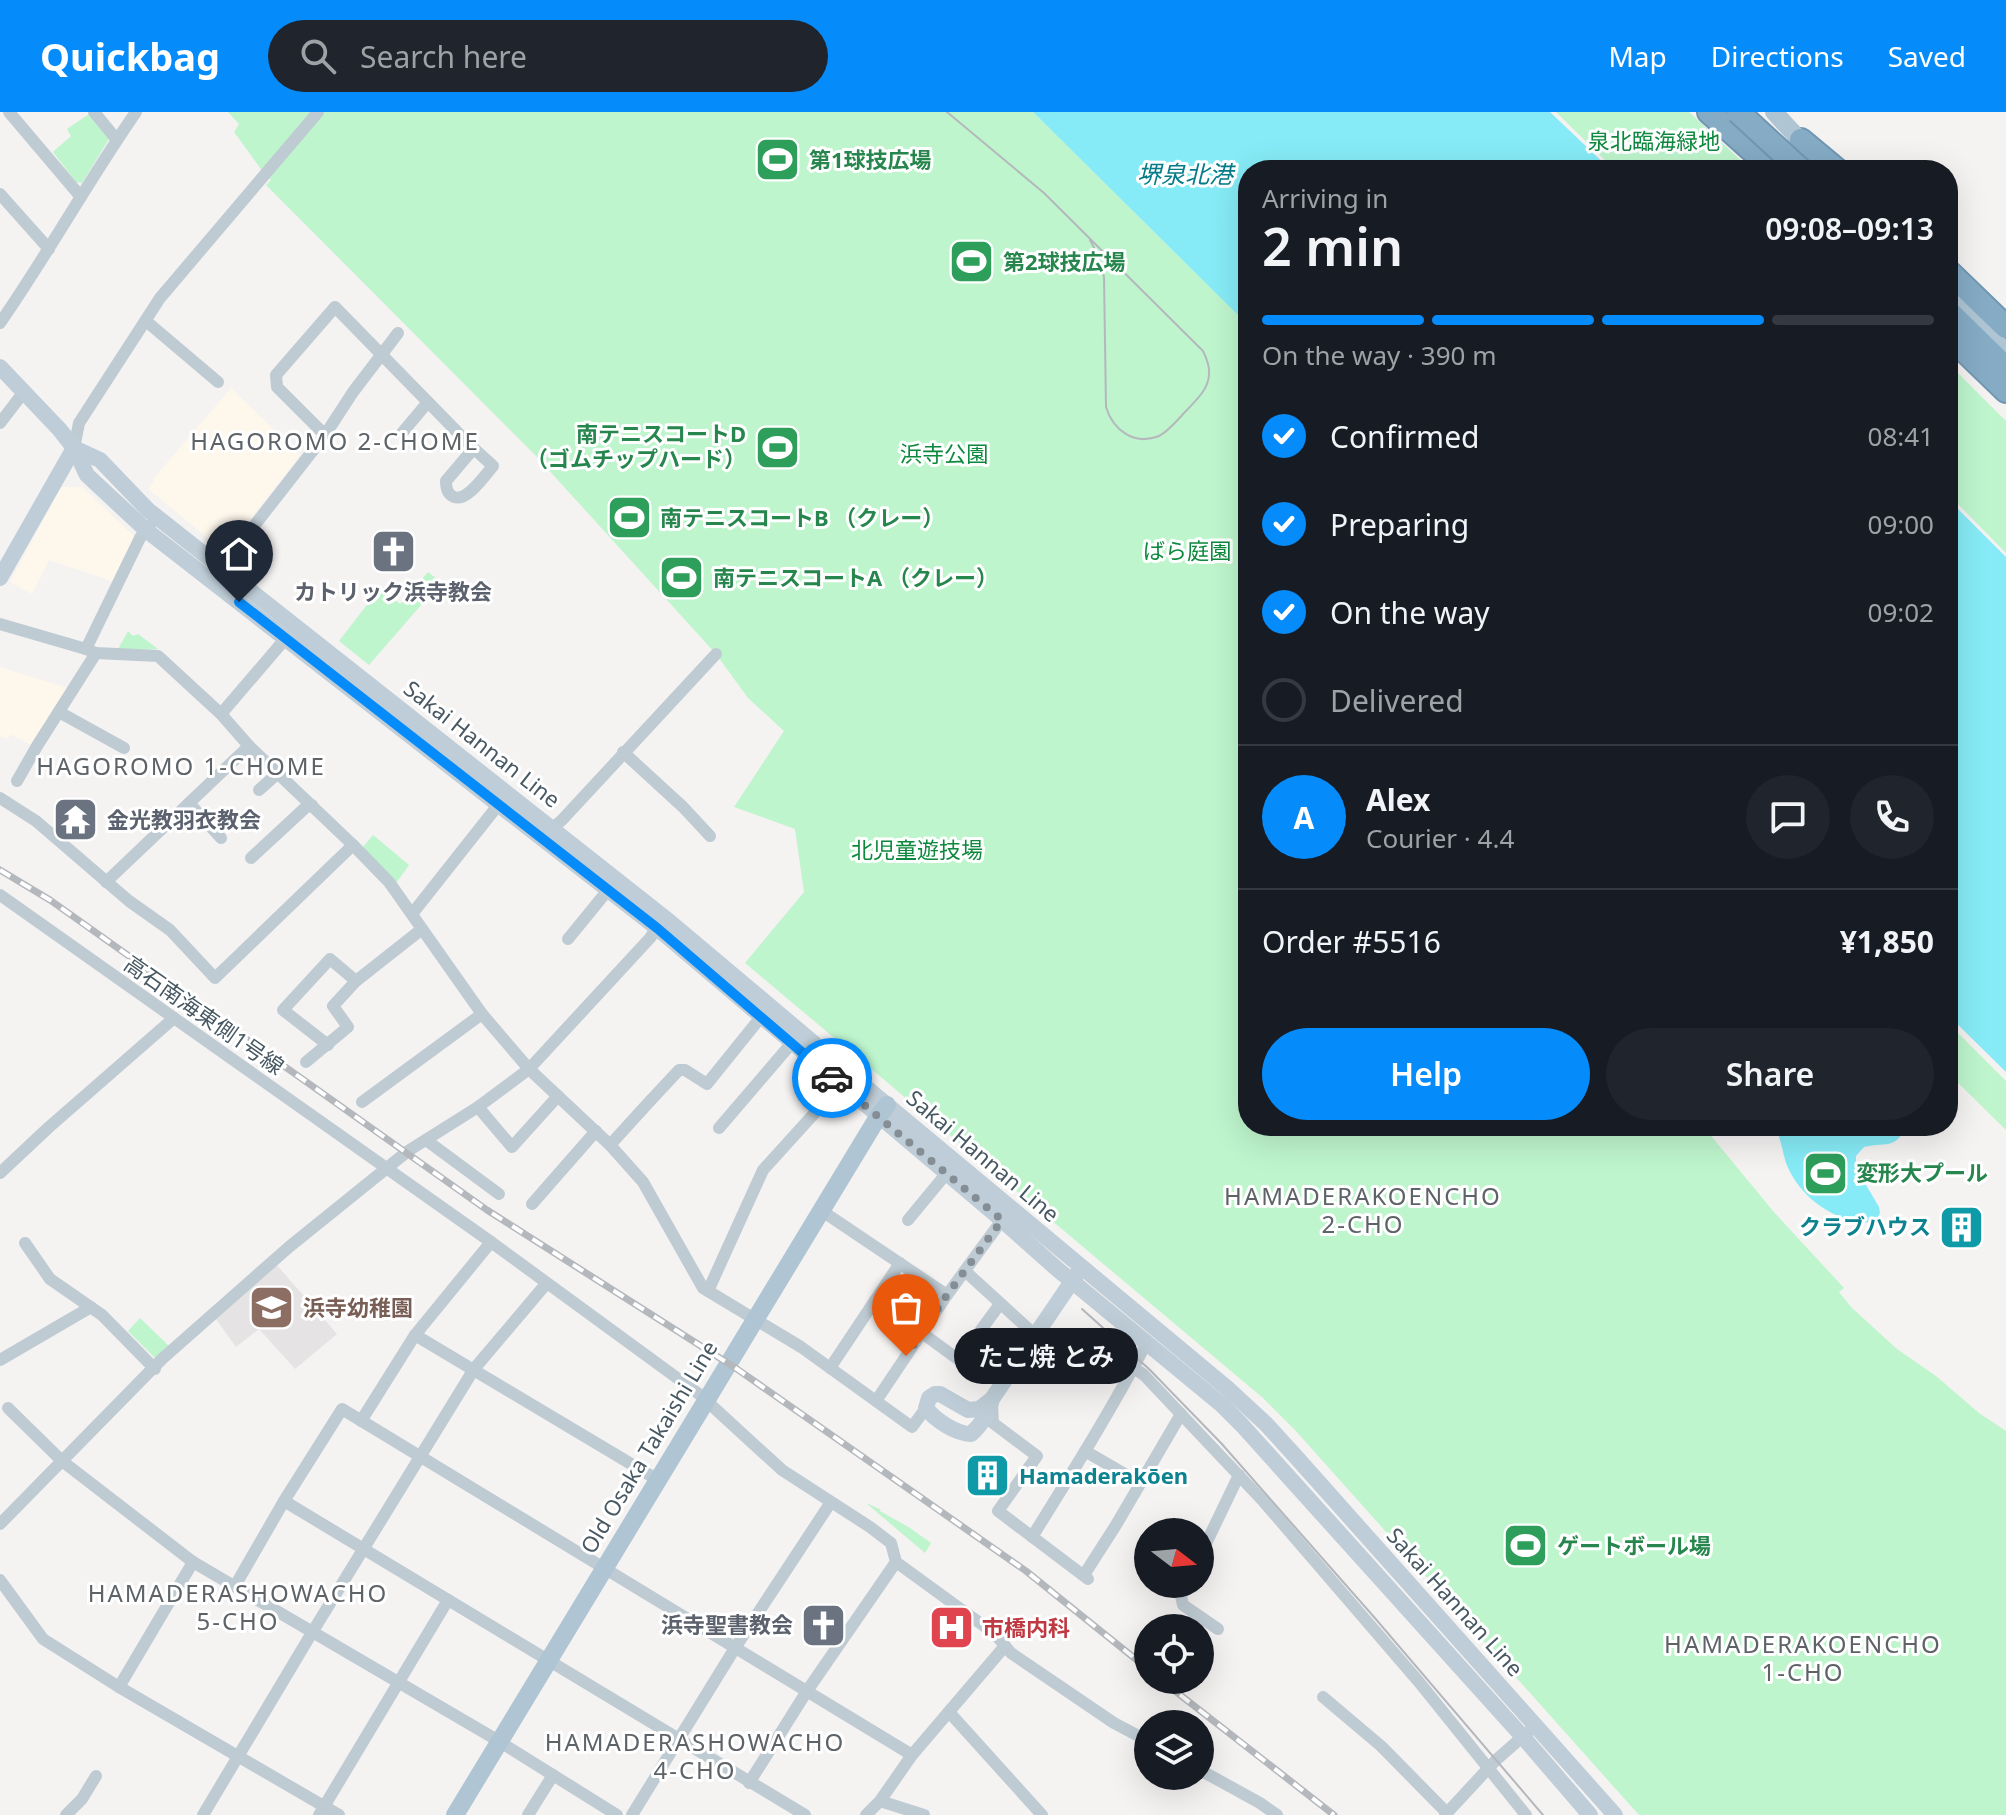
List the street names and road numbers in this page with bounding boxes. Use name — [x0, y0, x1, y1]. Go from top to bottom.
street label: Sakai Hannan Line — [398, 673, 567, 814]
street label: 高石南海東側1号線 — [119, 948, 290, 1081]
street label: Sakai Hannan Line — [901, 1082, 1066, 1228]
street label: Old Osaka Takaishi Line — [573, 1334, 724, 1558]
street label: Sakai Hannan Line — [1381, 1520, 1531, 1682]

